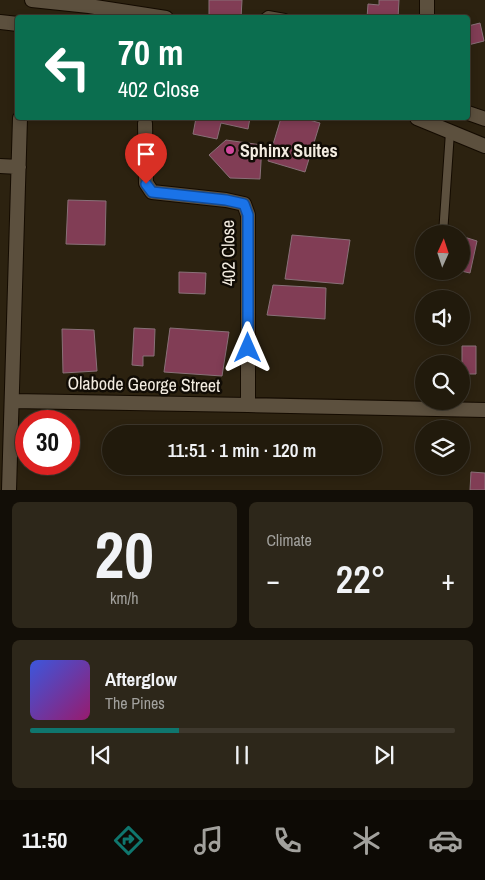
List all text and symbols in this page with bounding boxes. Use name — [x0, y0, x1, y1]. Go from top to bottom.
text: 70 m — [118, 29, 183, 76]
icon: left — [35, 35, 100, 100]
text: 402 Close — [118, 74, 199, 104]
pin — [125, 133, 167, 184]
place label: Sphinx Suites — [240, 138, 338, 163]
icon: arrive — [132, 140, 160, 168]
marker: Sphinx Suites — [224, 144, 236, 156]
street label: 402 Close — [215, 220, 241, 286]
north arrow — [415, 225, 470, 280]
map controls — [415, 225, 470, 475]
button: sound — [415, 290, 470, 345]
position arrow — [221, 321, 273, 373]
button: search — [415, 355, 470, 410]
street label: Olabode George Street — [67, 370, 221, 398]
speed limit sign: 30 — [15, 410, 80, 475]
button: layers — [415, 420, 470, 475]
text: 11:51 · 1 min · 120 m — [168, 437, 316, 463]
text: 20 — [95, 511, 154, 598]
text: Climate — [267, 529, 312, 551]
text: 22° — [336, 554, 386, 605]
text: − — [267, 561, 280, 599]
text: + — [442, 561, 455, 599]
text: km/h — [110, 587, 138, 609]
text: Afterglow — [105, 666, 177, 692]
text: The Pines — [105, 692, 165, 714]
icon: previous — [87, 741, 115, 769]
icon: pause — [228, 741, 256, 769]
icon: next — [370, 741, 398, 769]
icon: directions — [111, 823, 146, 858]
icon: music — [191, 823, 226, 858]
icon: phone — [270, 823, 305, 858]
icon: climate — [349, 823, 384, 858]
icon: car — [428, 823, 463, 858]
text: 11:50 — [22, 825, 67, 855]

